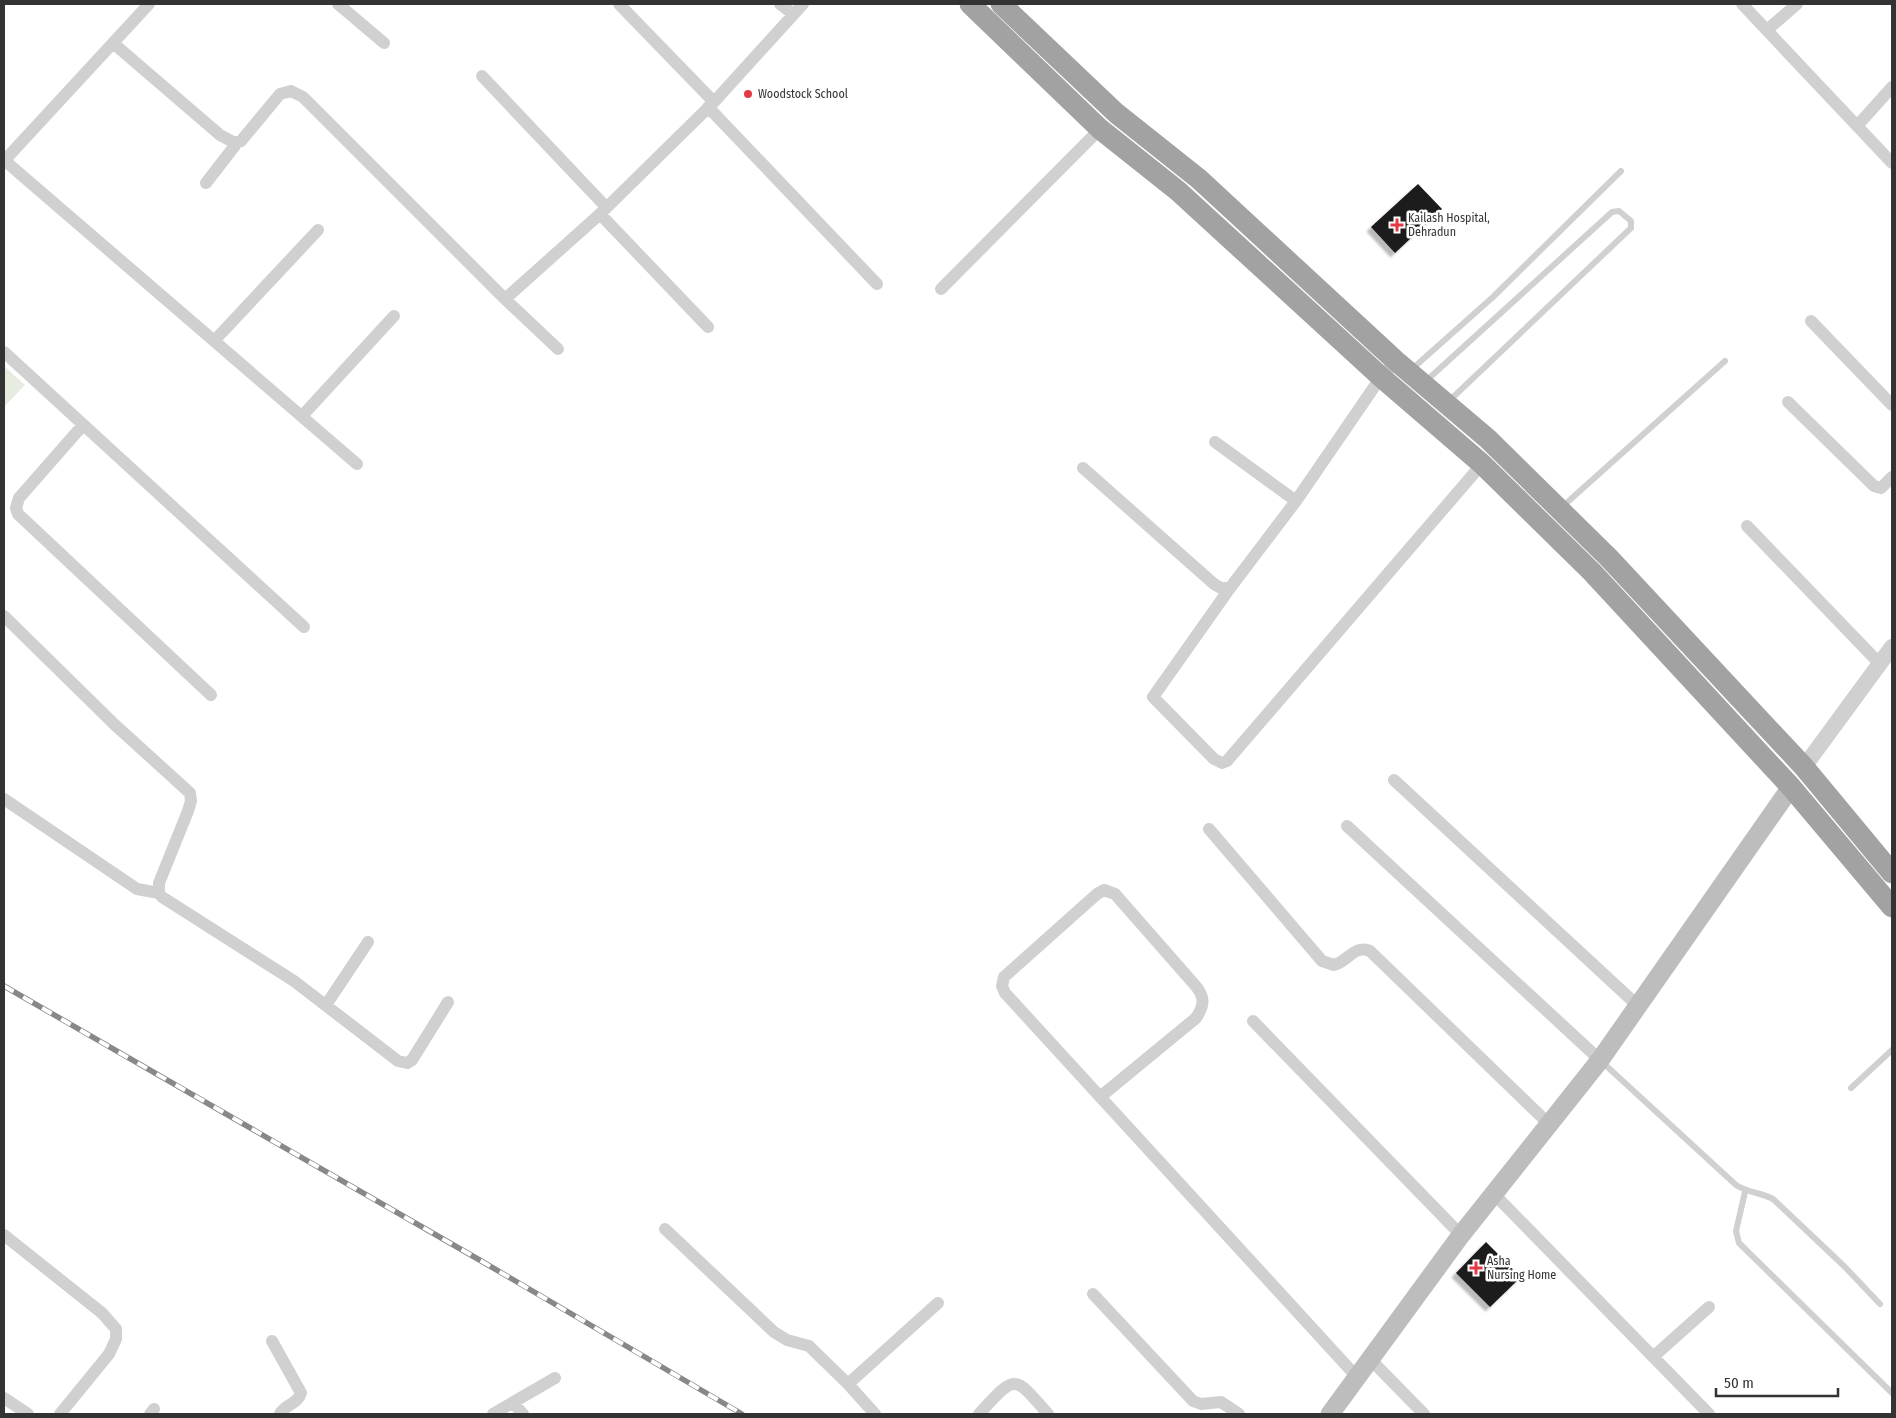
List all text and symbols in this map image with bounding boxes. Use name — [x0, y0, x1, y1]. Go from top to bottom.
place label: Woodstock School — [758, 87, 848, 101]
marker: Woodstock School — [742, 88, 754, 100]
place label: Kailash Hospital, Dehradun — [1408, 211, 1490, 239]
marker: Kailash Hospital, Dehradun — [1390, 218, 1404, 232]
place label: Asha Nursing Home — [1487, 1254, 1556, 1282]
marker: Asha Nursing Home — [1469, 1261, 1483, 1275]
scale bar — [1716, 1366, 1838, 1398]
text: 50 m — [1724, 1374, 1754, 1392]

